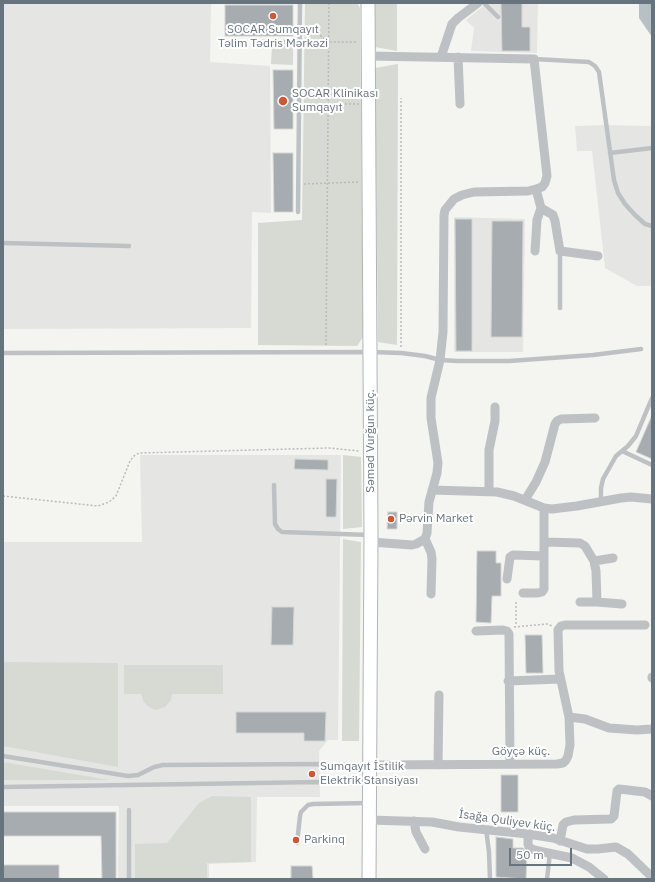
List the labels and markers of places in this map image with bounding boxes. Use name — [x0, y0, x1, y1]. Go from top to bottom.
marker: SOCAR Sumqayıt Təlim Tədris Mərkəzi — [268, 11, 278, 21]
place label: SOCAR Sumqayıt Təlim Tədris Mərkəzi — [218, 23, 328, 51]
place label: SOCAR Klinikası Sumqayıt — [292, 87, 378, 115]
marker: SOCAR Klinikası Sumqayıt — [277, 95, 289, 107]
place label: Pərvin Market — [399, 512, 473, 526]
marker: Pərvin Market — [386, 514, 396, 524]
place label: Sumqayıt İstilik Elektrik Stansiyası — [320, 760, 418, 788]
marker: Sumqayıt İstilik Elektrik Stansiyası — [307, 769, 317, 779]
place label: Parkinq — [304, 833, 345, 847]
marker: Parkinq — [291, 835, 301, 845]

